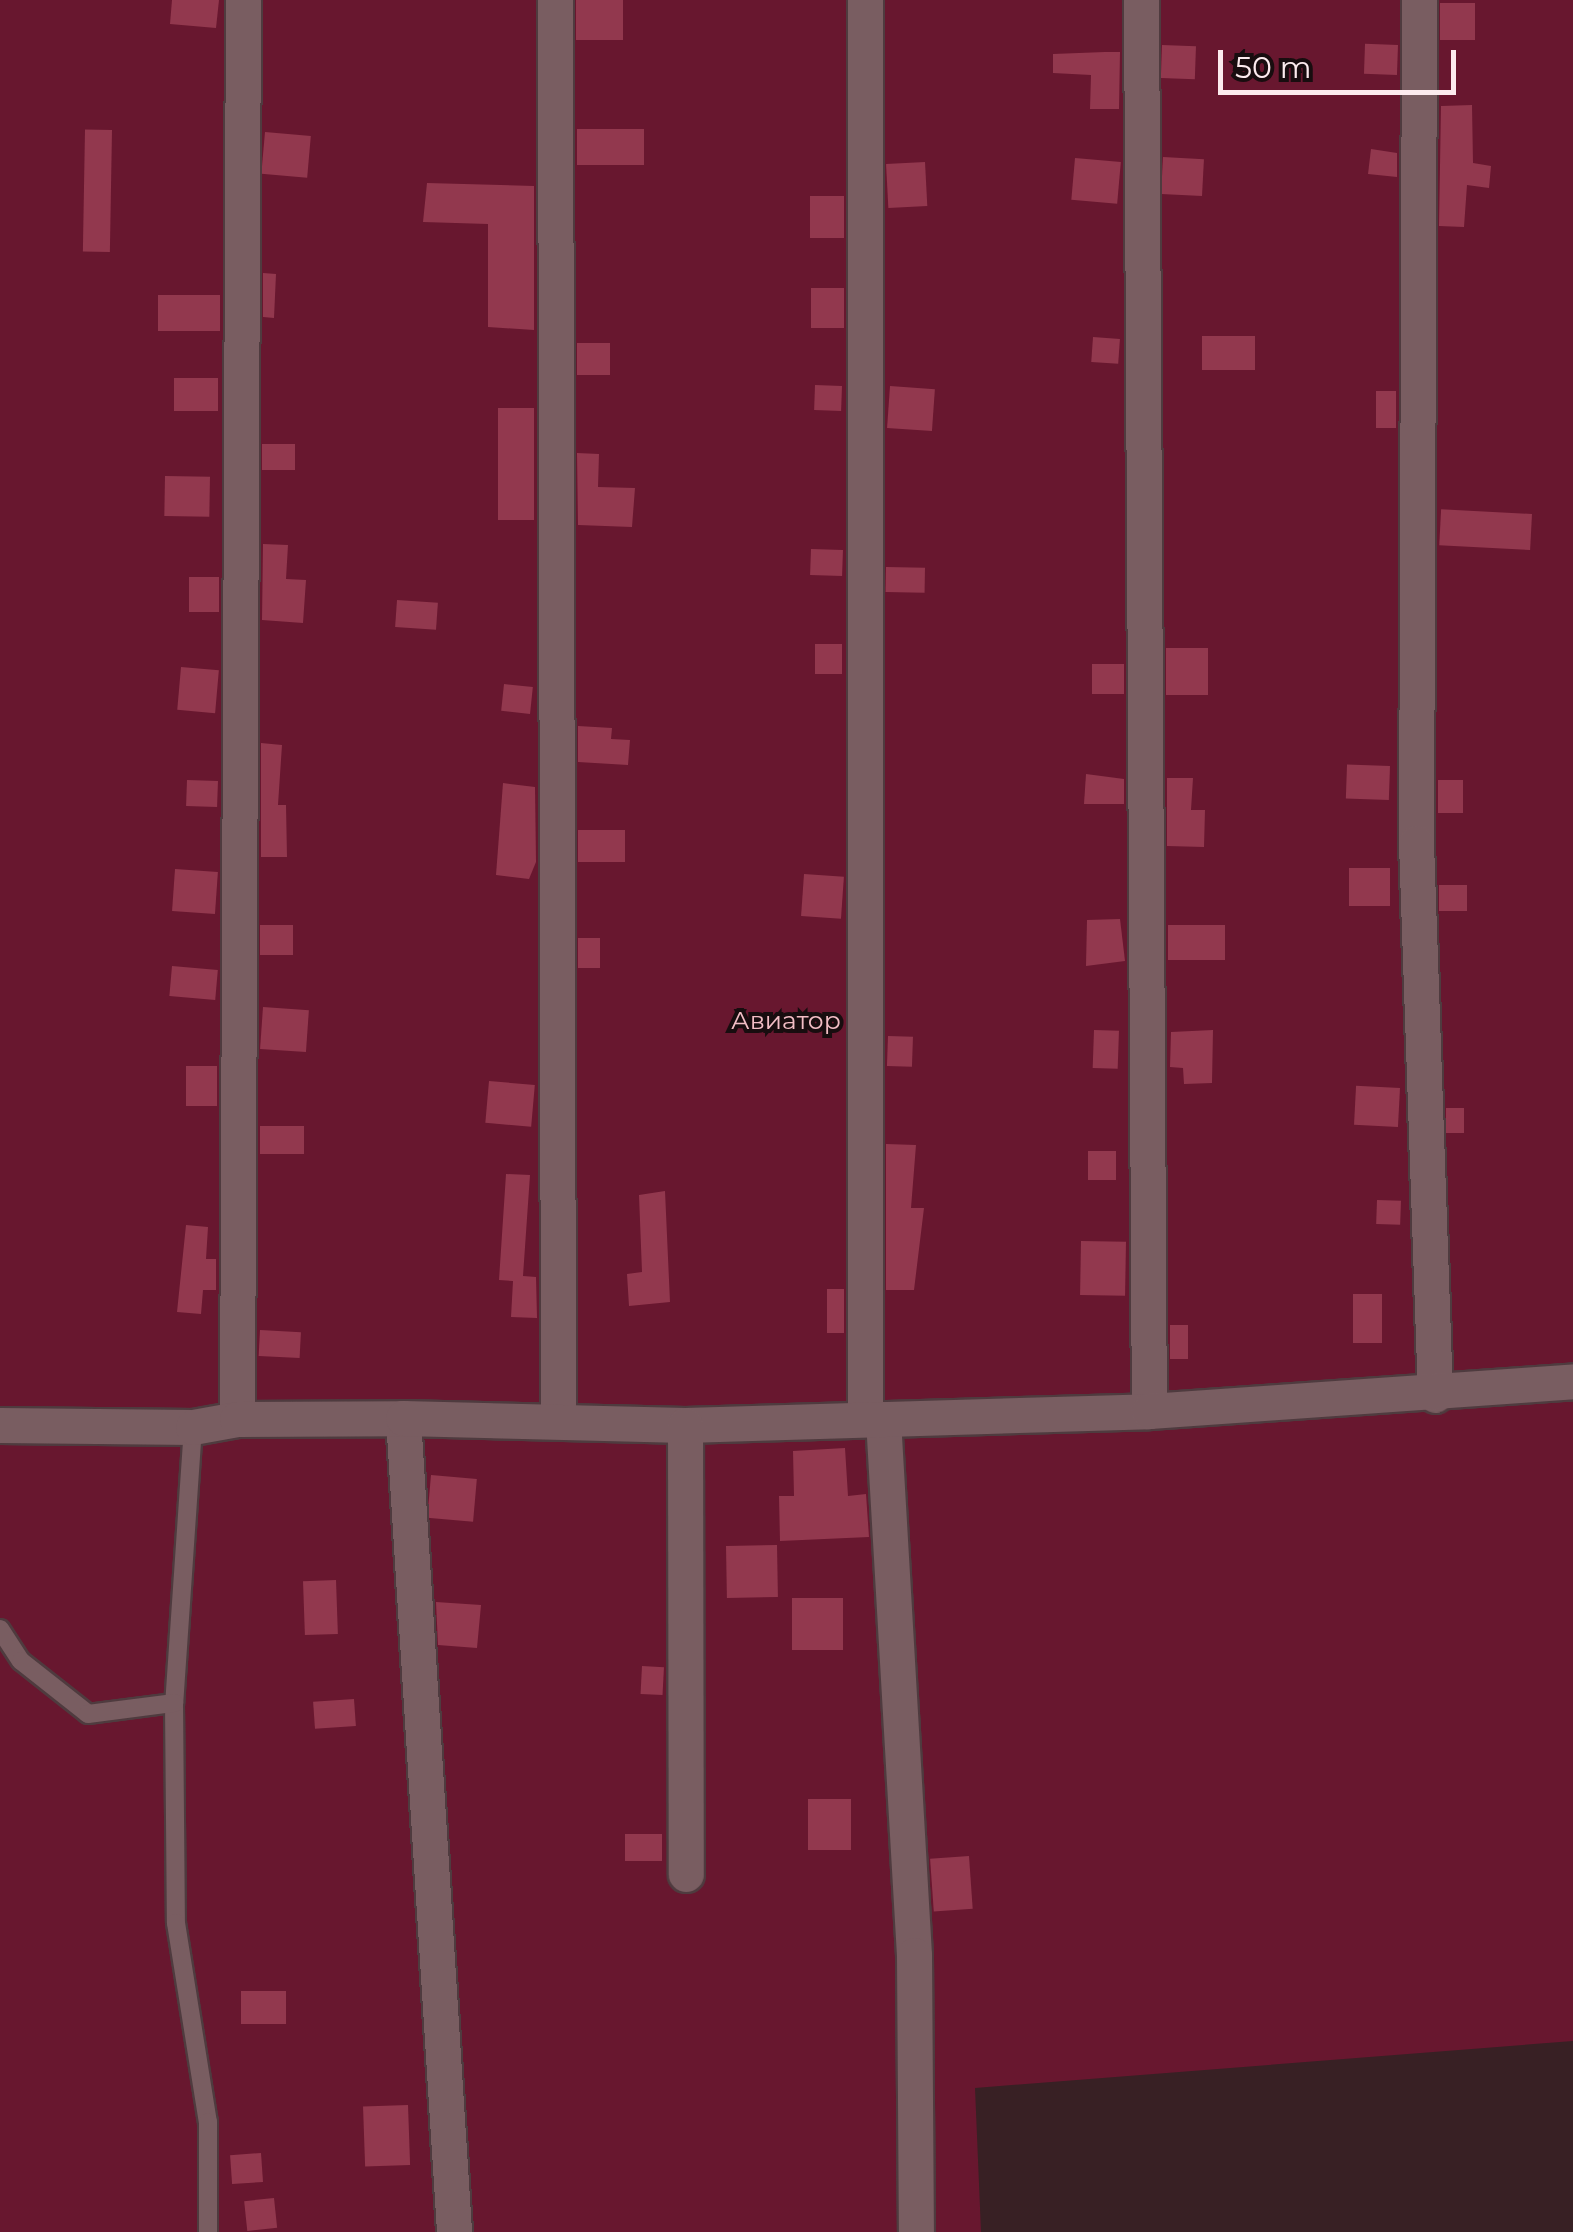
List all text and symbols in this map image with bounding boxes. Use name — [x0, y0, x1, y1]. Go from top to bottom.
scale bar — [1223, 30, 1460, 92]
text: 50 m — [1235, 49, 1312, 86]
park label: Авиатор — [731, 1005, 841, 1035]

